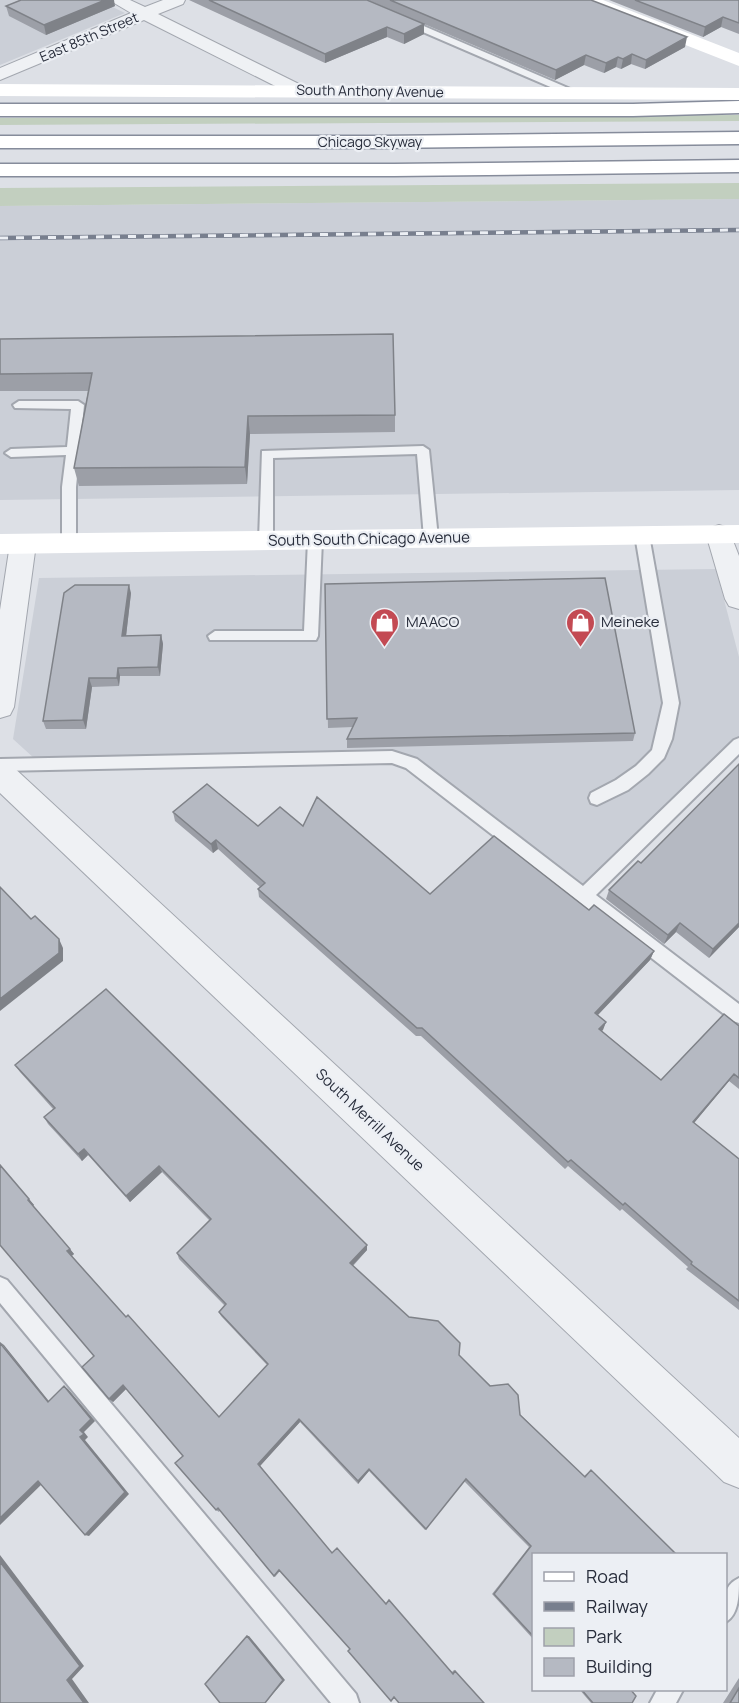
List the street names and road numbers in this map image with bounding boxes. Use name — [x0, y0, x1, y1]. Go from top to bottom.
street label: East 85th Street — [37, 7, 141, 66]
street label: South Anthony Avenue — [296, 80, 444, 101]
street label: Chicago Skyway — [318, 132, 423, 151]
street label: South South Chicago Avenue — [268, 526, 470, 551]
street label: South Merrill Avenue — [311, 1064, 430, 1176]

